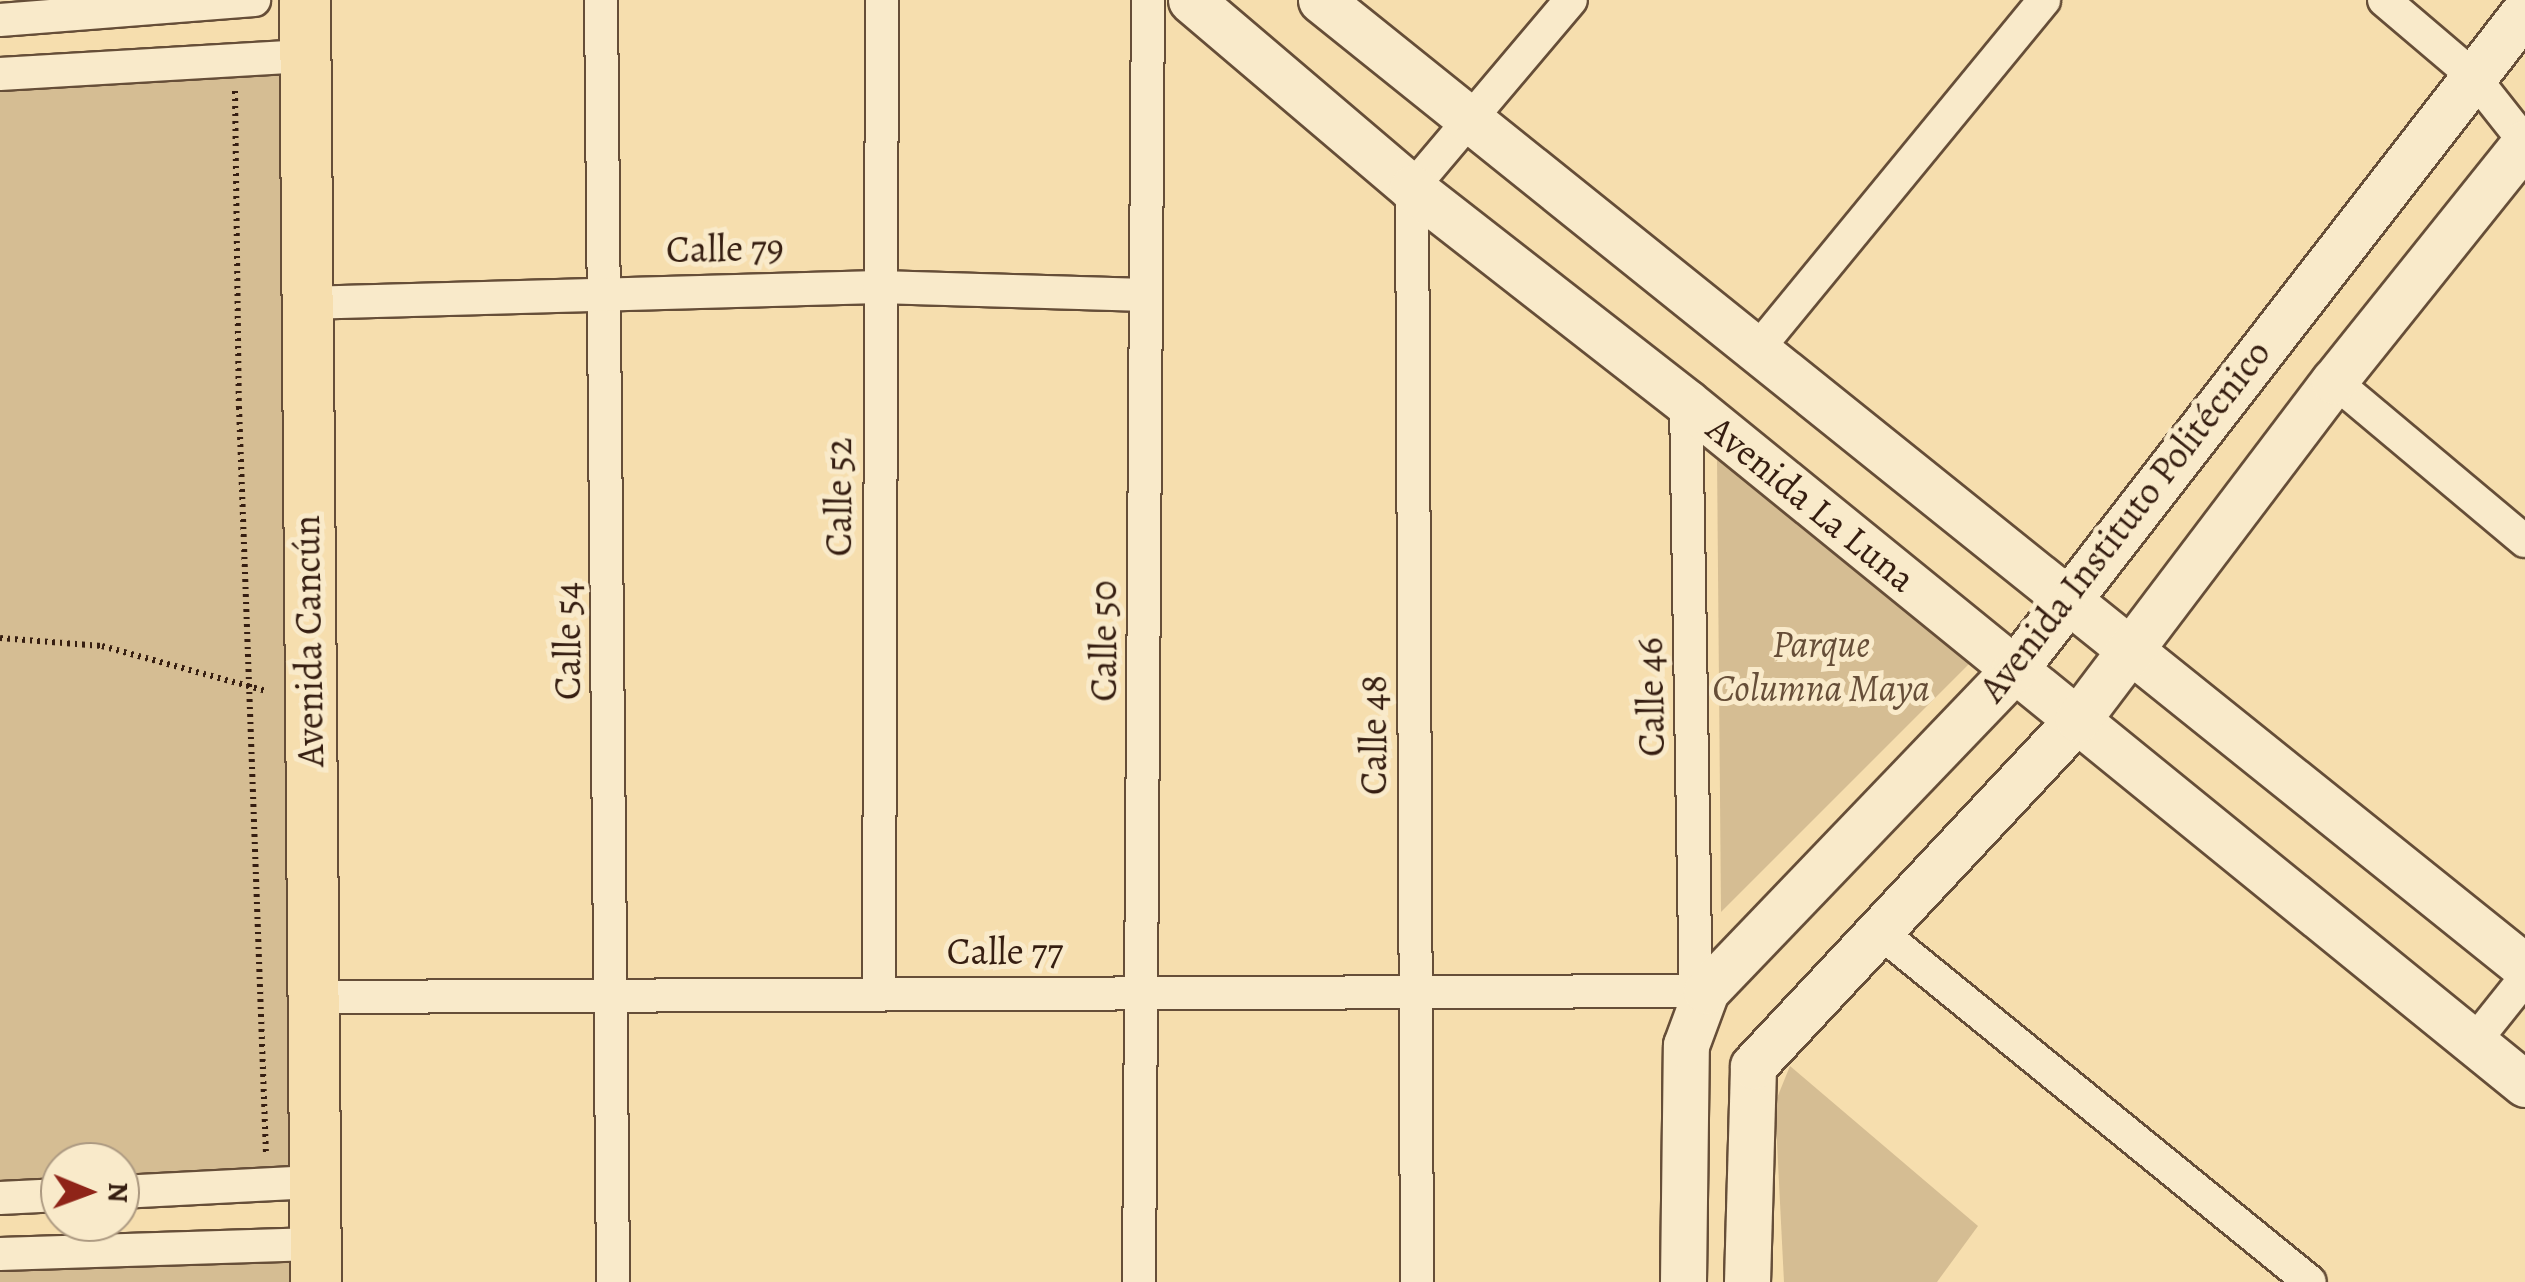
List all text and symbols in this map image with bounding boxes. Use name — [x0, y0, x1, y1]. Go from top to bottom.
street label: Calle 79 — [666, 225, 784, 273]
street label: Avenida Instituto Politécnico — [1970, 331, 2280, 711]
street label: Avenida La Luna — [1698, 406, 1924, 602]
street label: Calle 52 — [816, 438, 862, 556]
street label: Avenida Cancún — [284, 515, 334, 767]
street label: Calle 50 — [1081, 580, 1127, 702]
street label: Calle 54 — [545, 582, 591, 700]
park label: Parque Columna Maya — [1712, 622, 1930, 712]
street label: Calle 46 — [1627, 637, 1675, 757]
street label: Calle 48 — [1351, 675, 1397, 795]
street label: Calle 77 — [947, 929, 1063, 975]
north arrow — [40, 1142, 140, 1242]
text: N — [99, 1182, 137, 1203]

